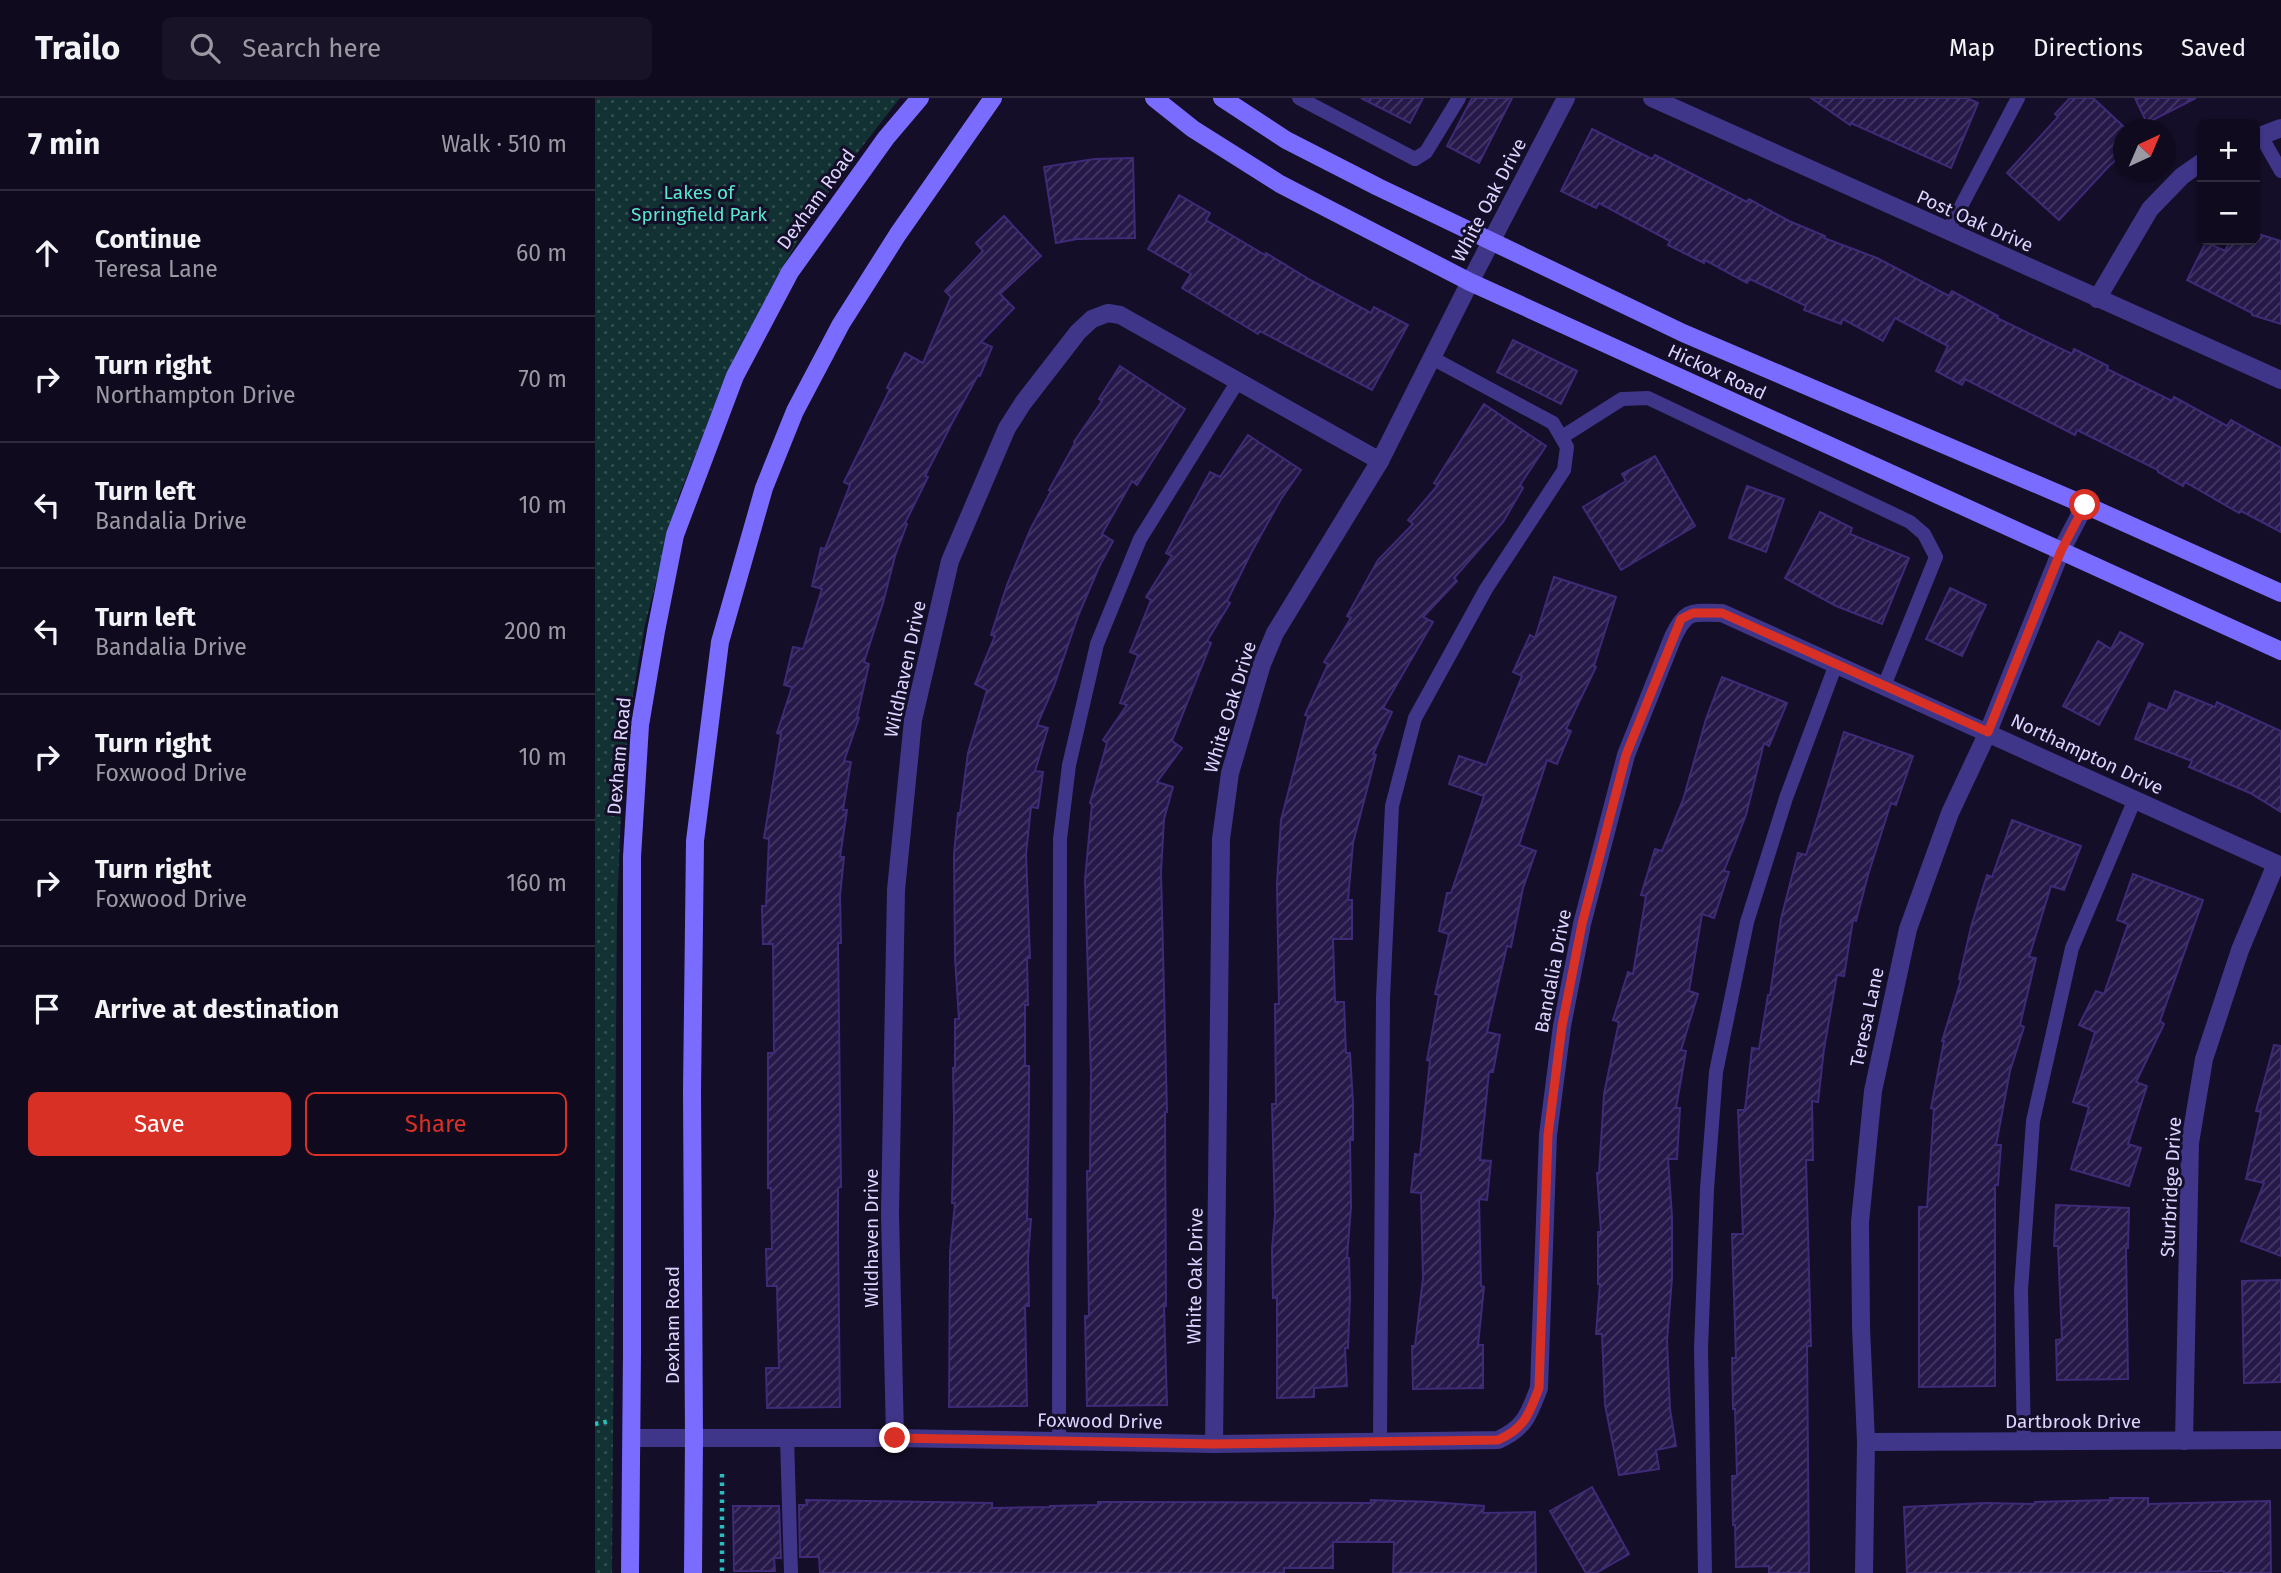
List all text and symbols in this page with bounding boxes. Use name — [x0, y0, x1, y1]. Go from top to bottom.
search box — [162, 17, 652, 80]
text: Trailo — [35, 28, 120, 68]
icon: search — [186, 29, 224, 67]
text: Search here — [242, 33, 381, 64]
text: Map — [1949, 34, 1995, 62]
text: Directions — [2033, 34, 2143, 62]
text: Saved — [2181, 34, 2246, 62]
north arrow — [2113, 119, 2176, 182]
map controls — [2197, 119, 2260, 245]
button: + — [2197, 119, 2260, 182]
text: 7 min — [28, 126, 100, 162]
text: Walk · 510 m — [441, 130, 567, 158]
street label: White Oak Drive — [1447, 134, 1531, 266]
street label: Dexham Road — [772, 144, 860, 254]
park label: Lakes of Springfield Park — [631, 181, 767, 226]
button: − — [2197, 182, 2260, 245]
street label: Post Oak Drive — [1913, 185, 2037, 257]
text: Continue — [95, 224, 201, 255]
icon: ahead — [28, 234, 66, 272]
text: 60 m — [516, 239, 567, 267]
text: Teresa Lane — [95, 255, 218, 283]
street label: Hickox Road — [1664, 339, 1770, 405]
text: Turn right — [95, 350, 212, 381]
icon: right — [28, 360, 66, 398]
text: 70 m — [518, 365, 567, 393]
text: Northampton Drive — [95, 381, 296, 409]
text: Turn left — [95, 476, 196, 507]
icon: left — [28, 486, 66, 524]
route start — [2069, 489, 2100, 520]
text: 10 m — [518, 491, 567, 519]
text: Bandalia Drive — [95, 507, 247, 535]
street label: Wildhaven Drive — [879, 598, 931, 740]
text: Turn left — [95, 602, 196, 633]
icon: left — [28, 612, 66, 650]
text: 200 m — [504, 617, 567, 645]
text: Bandalia Drive — [95, 633, 247, 661]
street label: White Oak Drive — [1199, 638, 1261, 776]
street label: Dexham Road — [602, 696, 636, 816]
street label: Northampton Drive — [2007, 709, 2167, 799]
text: Turn right — [95, 728, 212, 759]
icon: right — [28, 738, 66, 776]
text: 10 m — [518, 743, 567, 771]
text: Foxwood Drive — [95, 759, 247, 787]
text: Turn right — [95, 854, 212, 885]
icon: right — [28, 864, 66, 902]
text: 160 m — [506, 869, 567, 897]
text: Foxwood Drive — [95, 885, 247, 913]
street label: Bandalia Drive — [1530, 907, 1576, 1035]
street label: Teresa Lane — [1845, 965, 1889, 1069]
icon: arrive — [28, 990, 66, 1028]
text: Arrive at destination — [95, 994, 339, 1025]
button: Save — [28, 1092, 291, 1156]
button: Share — [305, 1092, 567, 1156]
street label: Sturbridge Drive — [2156, 1116, 2186, 1258]
street label: Wildhaven Drive — [860, 1168, 883, 1308]
street label: White Oak Drive — [1182, 1207, 1208, 1345]
street label: Dexham Road — [661, 1266, 684, 1384]
street label: Foxwood Drive — [1037, 1408, 1163, 1434]
street label: Dartbrook Drive — [2005, 1410, 2141, 1433]
route end — [879, 1422, 910, 1453]

